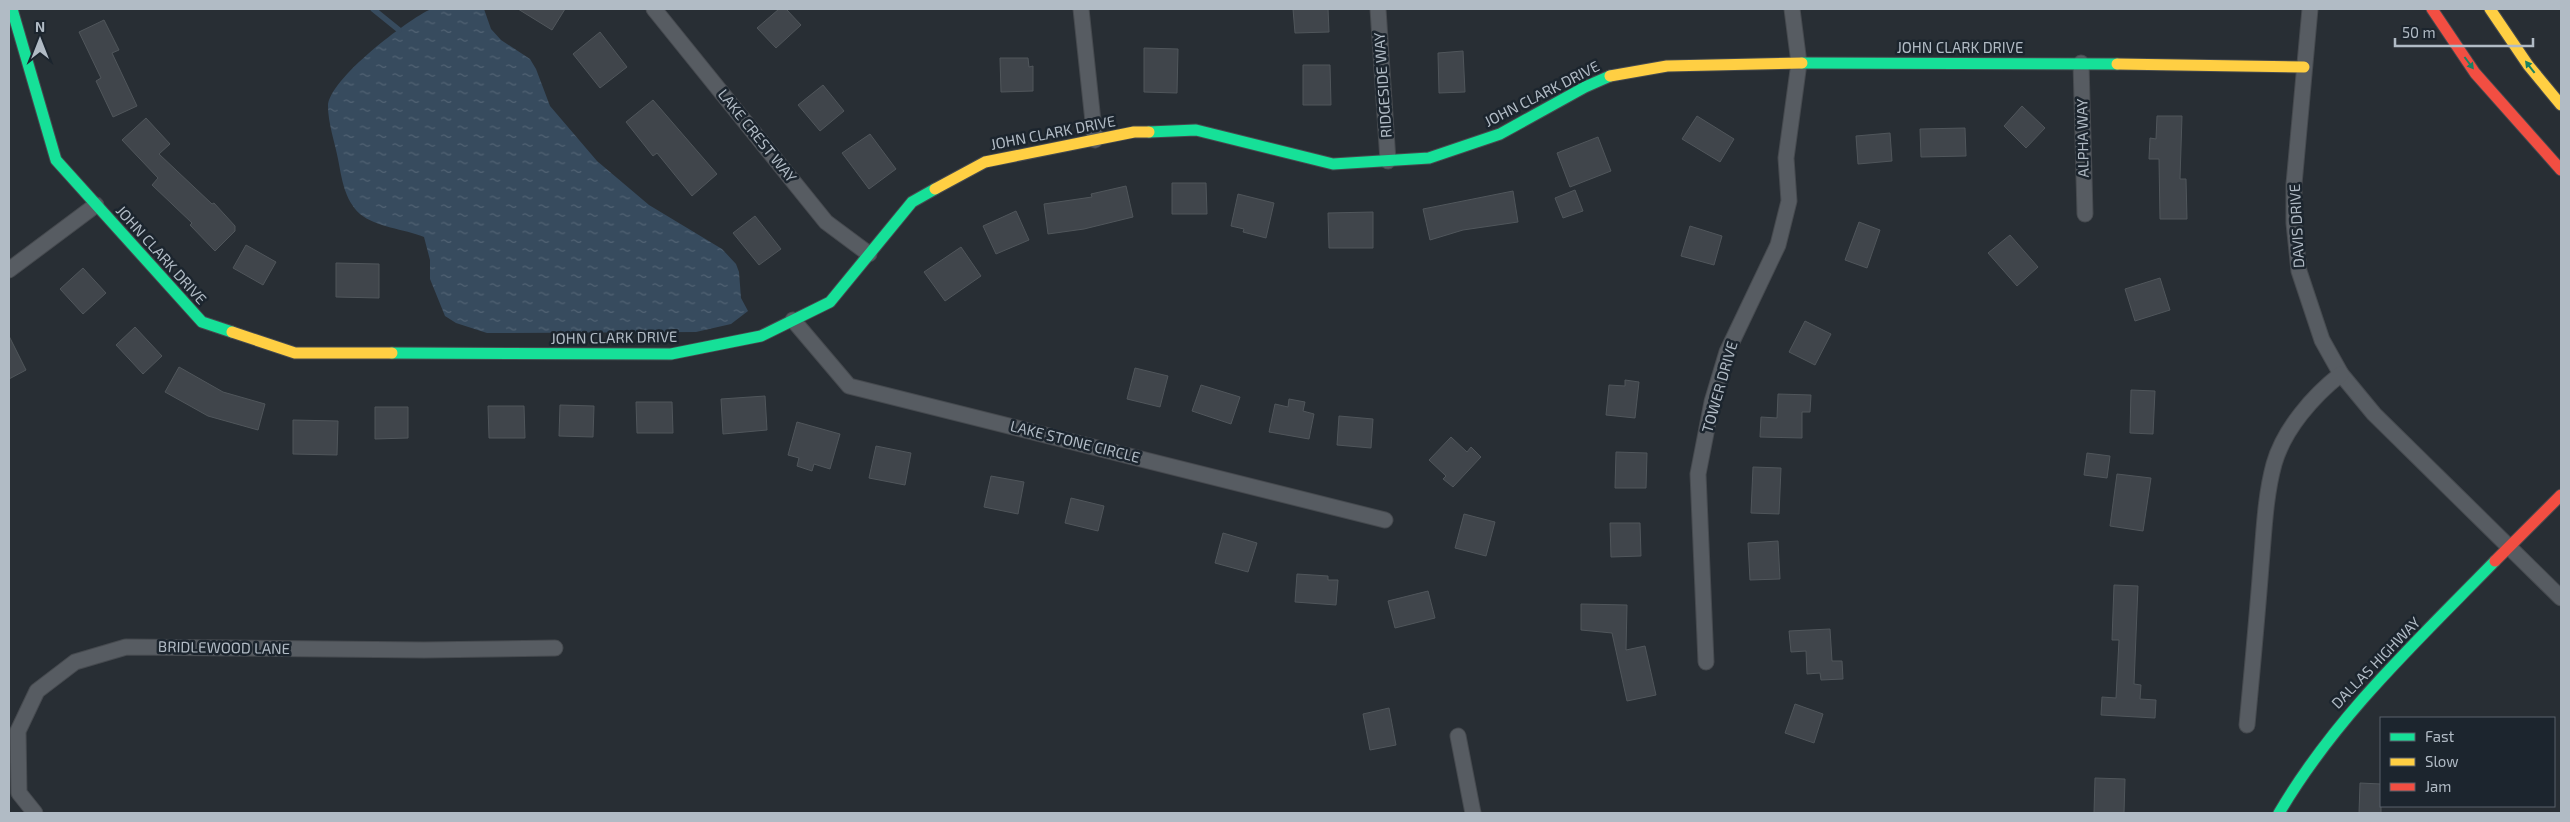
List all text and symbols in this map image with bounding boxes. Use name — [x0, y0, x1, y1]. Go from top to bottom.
north arrow — [15, 15, 65, 65]
scale bar — [2395, 15, 2532, 47]
text: N — [35, 18, 45, 35]
text: 50 m — [2402, 23, 2436, 41]
street label: RIDGESIDE WAY — [1369, 31, 1395, 138]
street label: JOHN CLARK DRIVE — [1897, 38, 2023, 56]
street label: JOHN CLARK DRIVE — [1481, 56, 1602, 130]
one-way arrow — [2463, 56, 2474, 69]
one-way arrow — [2525, 61, 2536, 74]
street label: LAKE CREST WAY — [715, 85, 801, 186]
street label: ALPHA WAY — [2072, 98, 2092, 178]
street label: JOHN CLARK DRIVE — [989, 111, 1117, 153]
street label: DAVIS DRIVE — [2285, 184, 2307, 269]
street label: JOHN CLARK DRIVE — [113, 201, 211, 307]
street label: JOHN CLARK DRIVE — [550, 327, 677, 347]
street label: TOWER DRIVE — [1697, 339, 1741, 435]
street label: LAKE STONE CIRCLE — [1008, 416, 1142, 466]
street label: DALLAS HIGHWAY — [2327, 613, 2424, 712]
street label: BRIDLEWOOD LANE — [158, 637, 290, 657]
legend — [2380, 717, 2555, 807]
text: Fast — [2425, 727, 2455, 745]
text: Slow — [2425, 752, 2459, 770]
text: Jam — [2425, 777, 2451, 795]

